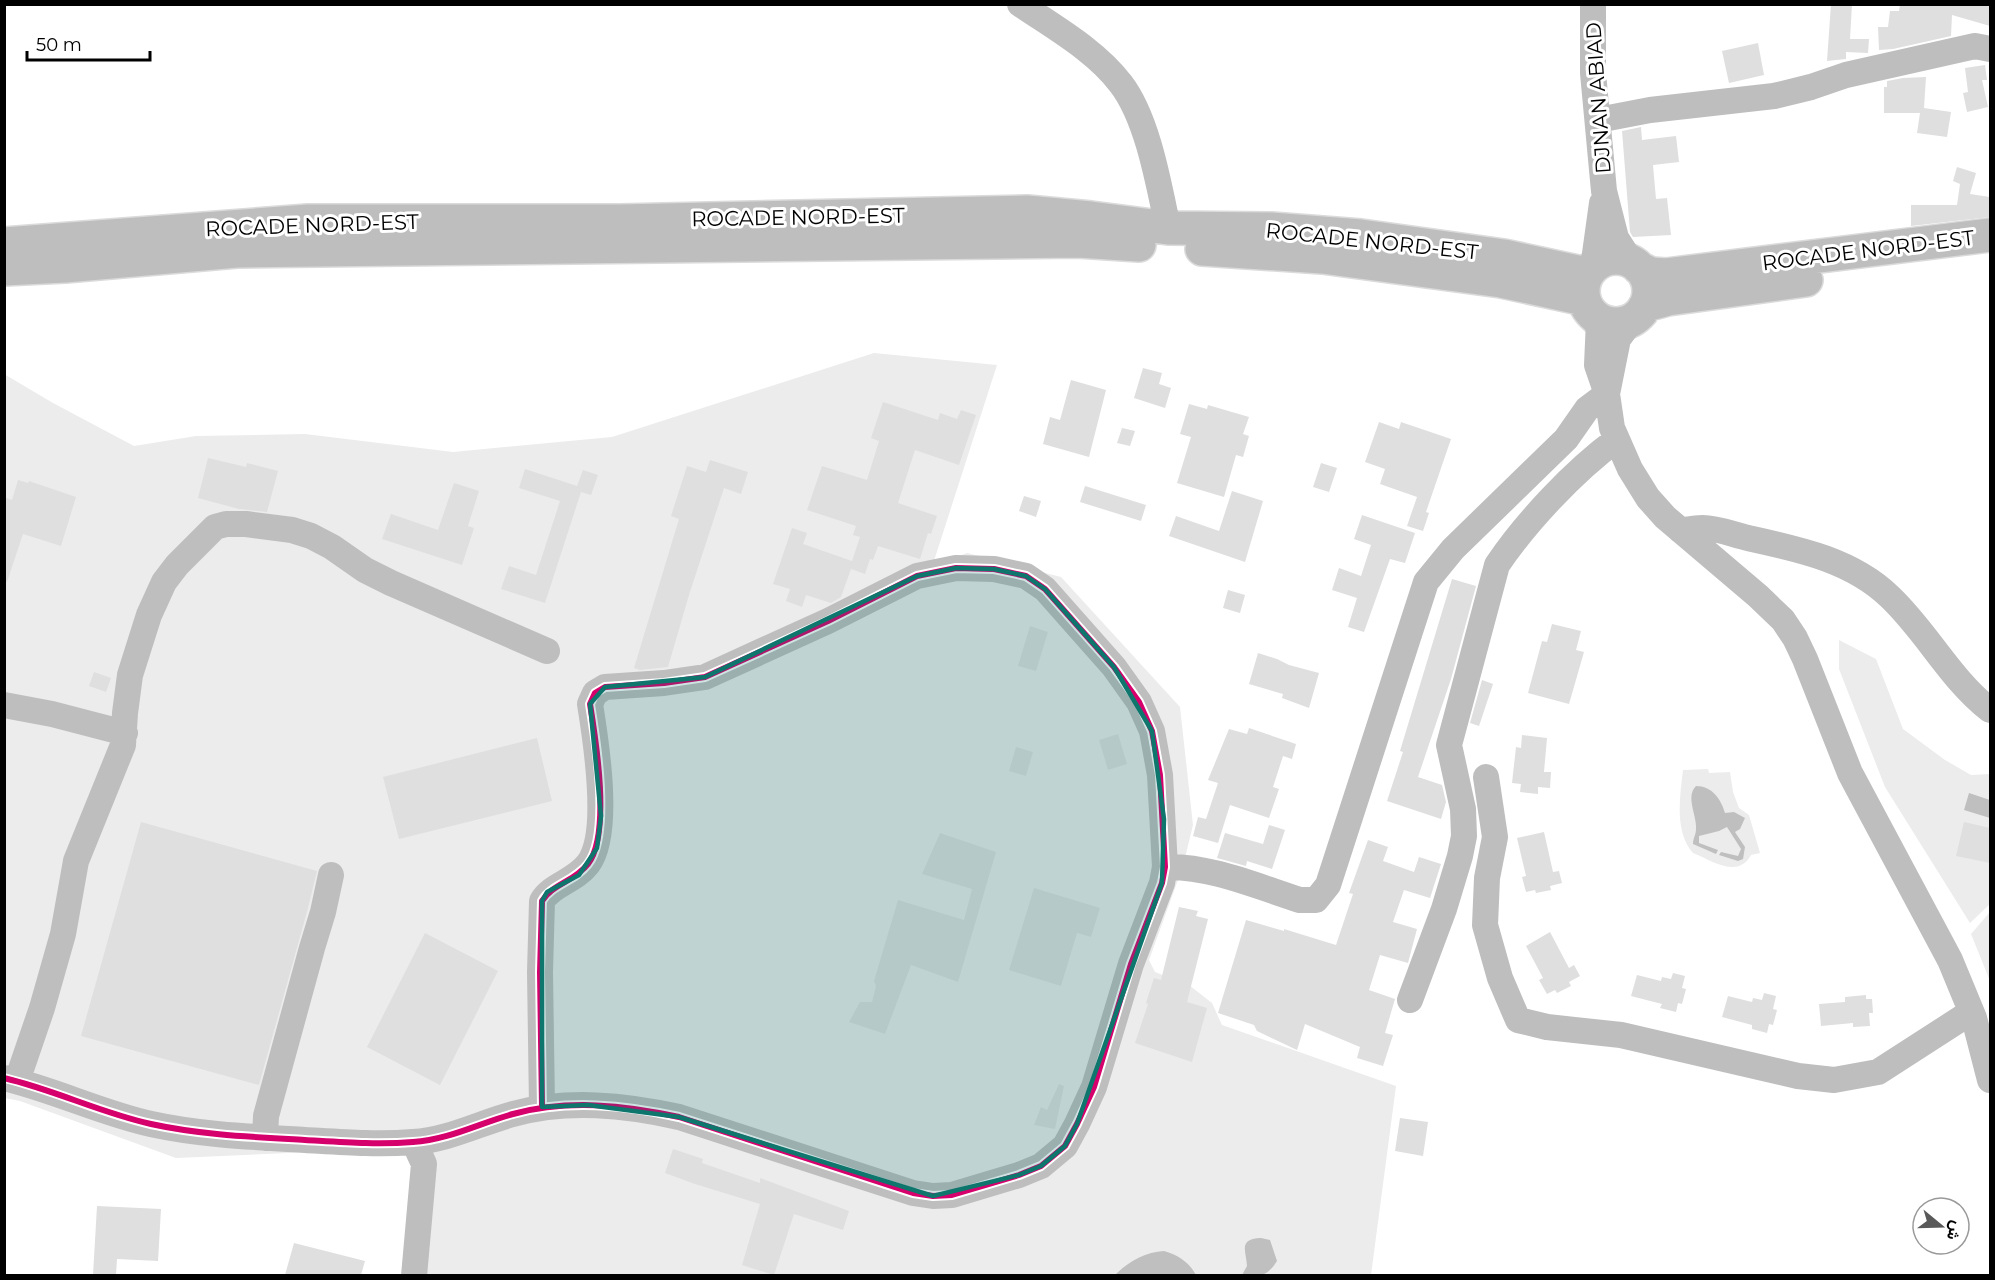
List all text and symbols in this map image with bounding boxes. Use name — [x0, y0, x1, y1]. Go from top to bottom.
street label: DJNAN ABIAD — [1580, 21, 1616, 175]
scale bar — [27, 24, 150, 62]
text: 50 m — [36, 34, 82, 56]
street label: ROCADE NORD-EST — [691, 203, 905, 231]
street label: ROCADE NORD-EST — [205, 209, 419, 241]
street label: ROCADE NORD-EST — [1265, 217, 1479, 265]
street label: ROCADE NORD-EST — [1761, 225, 1975, 275]
north arrow — [1911, 1196, 1971, 1256]
text: ش — [1943, 1219, 1967, 1243]

